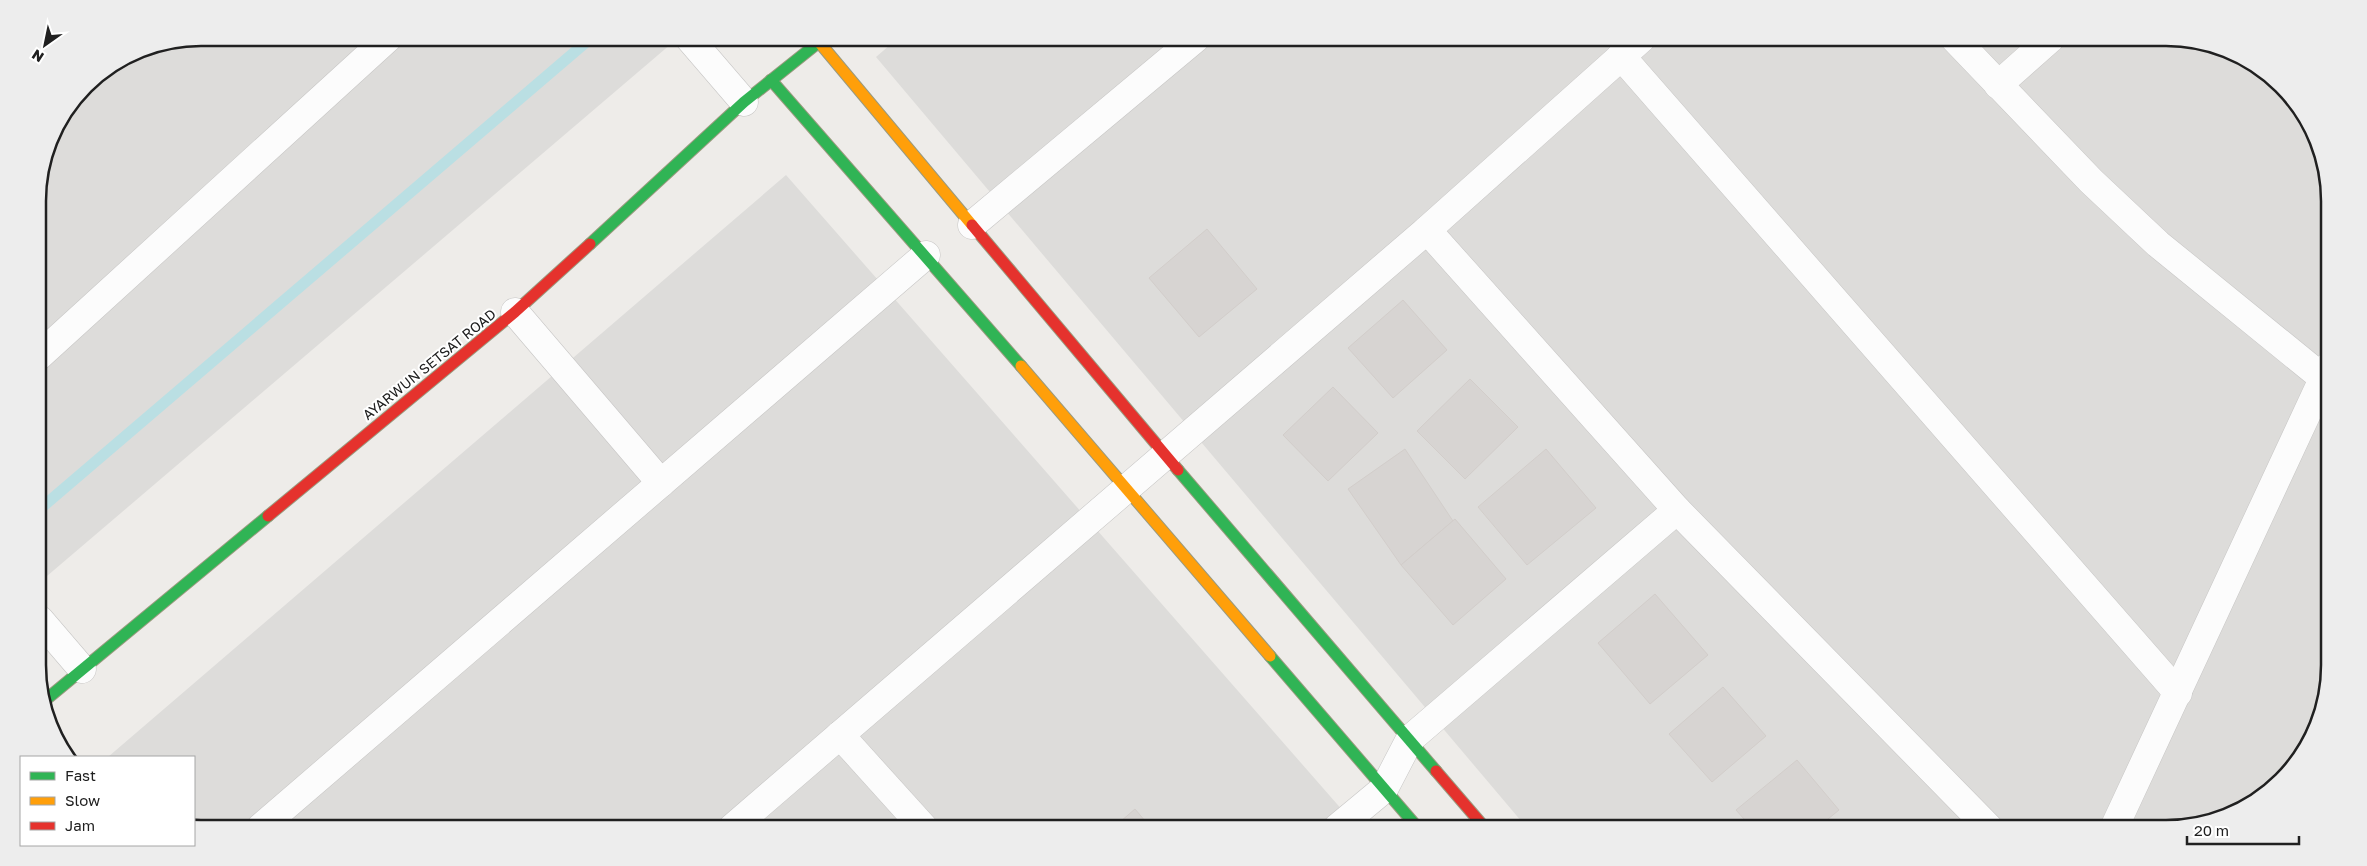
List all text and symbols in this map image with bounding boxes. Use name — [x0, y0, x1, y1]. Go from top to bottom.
north arrow — [20, 20, 70, 70]
text: N — [29, 46, 47, 66]
street label: AYARWUN SETSAT ROAD — [359, 305, 499, 423]
legend — [20, 756, 195, 846]
text: Fast — [65, 766, 96, 784]
text: Slow — [65, 791, 100, 809]
scale bar — [2187, 814, 2300, 846]
text: Jam — [65, 816, 95, 834]
text: 20 m — [2194, 821, 2229, 839]

